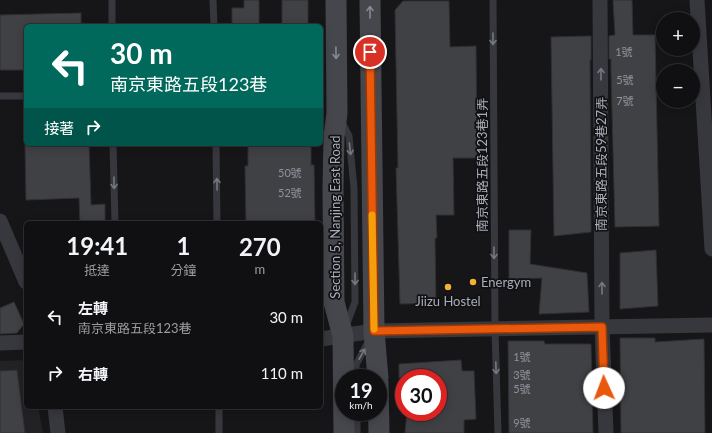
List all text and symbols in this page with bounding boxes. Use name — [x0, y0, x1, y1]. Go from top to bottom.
one-way arrow — [366, 6, 374, 19]
map controls — [656, 12, 700, 108]
button: + — [656, 12, 700, 56]
one-way arrow — [489, 32, 497, 45]
pin — [353, 35, 387, 69]
text: 30 m — [110, 36, 173, 70]
icon: left — [44, 40, 96, 92]
icon: arrive — [359, 41, 381, 63]
house number: 1號 — [615, 45, 633, 58]
one-way arrow — [332, 46, 340, 59]
button: − — [656, 64, 700, 108]
one-way arrow — [597, 68, 605, 81]
text: 南京東路五段123巷 — [110, 73, 267, 95]
house number: 5號 — [616, 73, 634, 86]
house number: 7號 — [616, 94, 634, 107]
street label: 南京東路五段59巷27弄 — [593, 97, 609, 231]
street label: 南京東路五段123巷1弄 — [474, 98, 490, 232]
icon: right — [82, 116, 104, 138]
text: 接著 — [44, 119, 74, 137]
street label: Section 5, Nanjing East Road — [327, 135, 343, 299]
one-way arrow — [346, 142, 354, 155]
house number: 50號 — [278, 166, 302, 179]
one-way arrow — [110, 176, 118, 189]
one-way arrow — [213, 178, 221, 191]
house number: 52號 — [278, 186, 302, 199]
text: 19:41 — [66, 231, 128, 260]
text: 1 — [177, 231, 191, 260]
text: 270 — [239, 232, 281, 261]
one-way arrow — [490, 246, 498, 259]
text: m — [254, 261, 265, 277]
text: 抵達 — [84, 262, 110, 278]
text: 分鐘 — [171, 262, 197, 278]
one-way arrow — [351, 272, 358, 285]
place label: Energym — [481, 274, 531, 290]
marker: Energym — [468, 277, 478, 287]
marker: Jiizu Hostel — [443, 282, 453, 292]
one-way arrow — [598, 282, 606, 295]
place label: Jiizu Hostel — [415, 293, 481, 309]
text: 左轉 — [78, 299, 108, 317]
icon: left — [44, 306, 66, 328]
text: 30 m — [269, 308, 303, 326]
text: 南京東路五段123巷 — [78, 320, 192, 336]
one-way arrow — [358, 348, 366, 360]
house number: 1號 — [513, 350, 531, 363]
one-way arrow — [492, 361, 500, 374]
icon: right — [44, 362, 66, 384]
text: 110 m — [261, 364, 303, 382]
text: 右轉 — [78, 365, 108, 383]
position arrow — [583, 367, 625, 409]
house number: 3號 — [513, 368, 531, 381]
speed limit sign: 30 — [395, 369, 447, 421]
text: 19 — [349, 378, 373, 402]
house number: 5號 — [513, 382, 531, 395]
text: km/h — [349, 399, 373, 411]
house number: 9號 — [513, 416, 531, 429]

